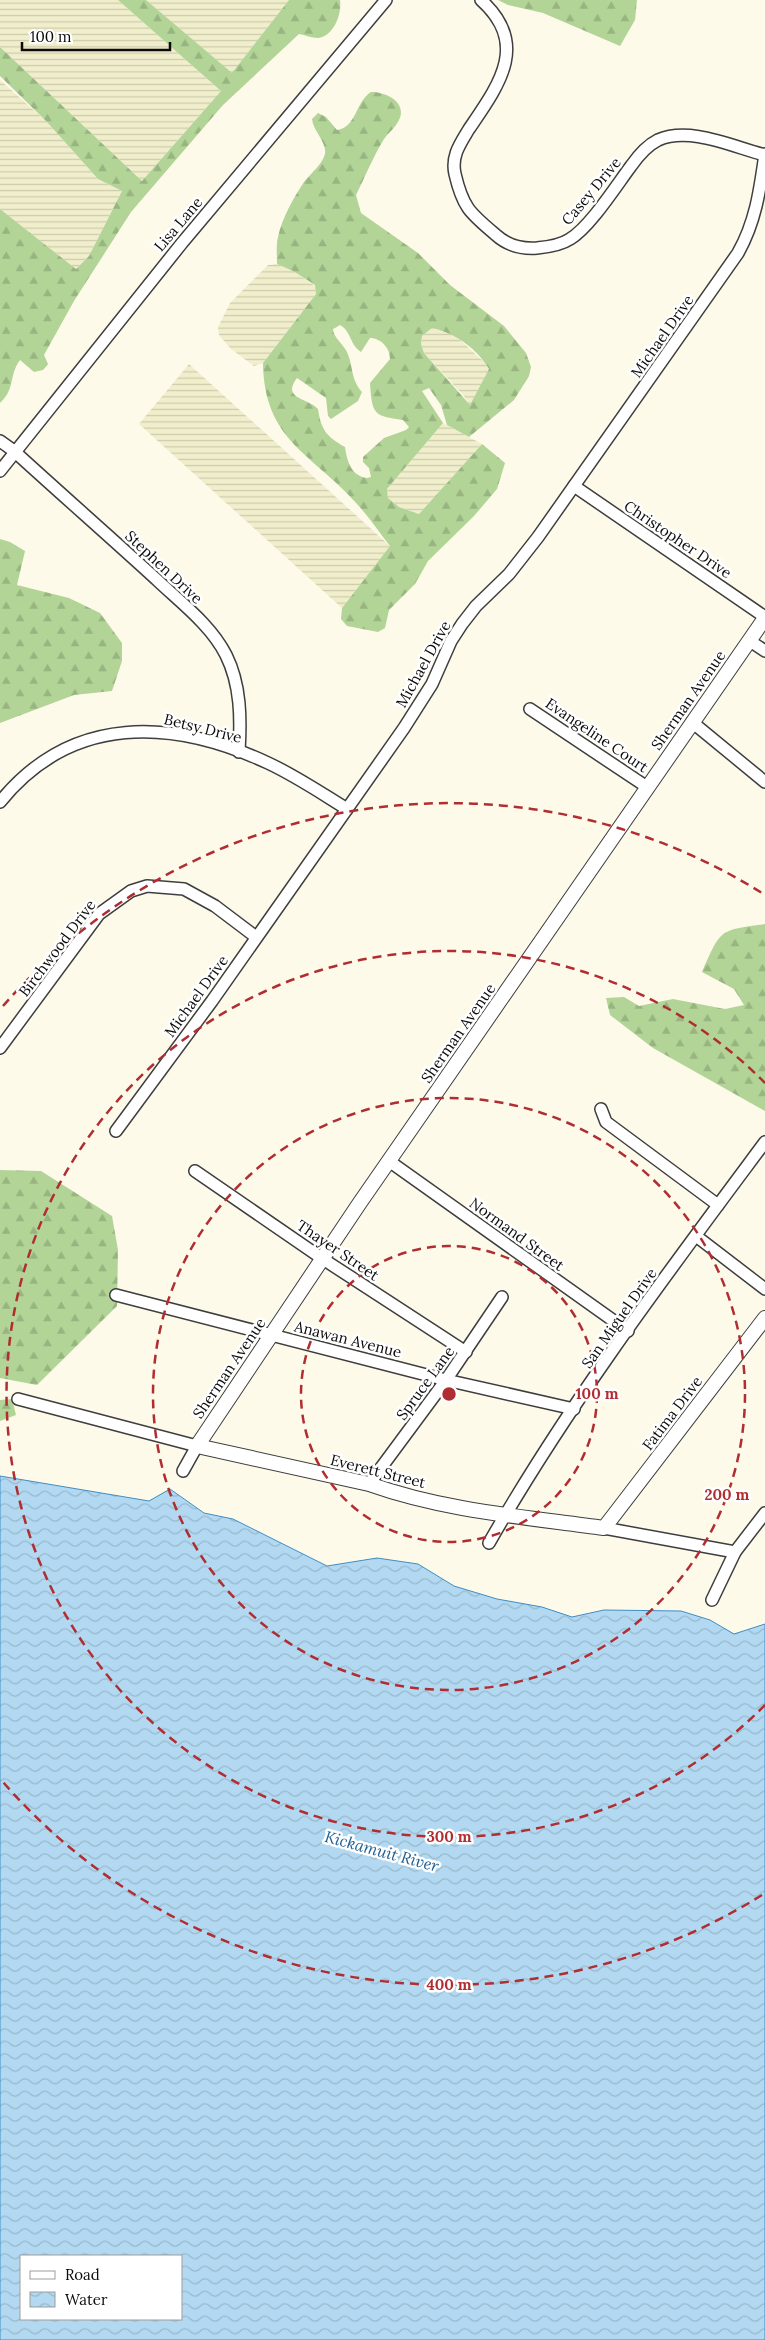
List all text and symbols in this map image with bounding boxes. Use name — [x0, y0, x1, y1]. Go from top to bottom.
scale bar — [22, 20, 170, 52]
text: 100 m — [30, 27, 71, 46]
street label: Casey Drive — [557, 153, 625, 229]
street label: Lisa Lane — [150, 193, 206, 255]
street label: Michael Drive — [627, 291, 697, 381]
street label: Christopher Drive — [621, 496, 735, 582]
street label: Stephen Drive — [121, 526, 207, 608]
street label: Michael Drive — [391, 617, 455, 711]
street label: Sherman Avenue — [647, 647, 729, 753]
street label: Evangeline Court — [542, 694, 652, 777]
street label: Betsy Drive — [162, 709, 244, 747]
street label: Birchwood Drive — [14, 896, 100, 1000]
street label: Michael Drive — [160, 951, 232, 1041]
street label: Sherman Avenue — [417, 980, 499, 1086]
street label: Normand Street — [466, 1193, 568, 1275]
street label: Thayer Street — [293, 1216, 383, 1285]
street label: San Miguel Drive — [577, 1264, 661, 1372]
street label: Sherman Avenue — [188, 1314, 270, 1422]
street label: Anawan Avenue — [292, 1316, 403, 1361]
street label: Spruce Lane — [392, 1342, 458, 1424]
street label: Fatima Drive — [638, 1372, 706, 1454]
text: 100 m — [576, 1384, 619, 1403]
centre of rings — [440, 1385, 458, 1403]
street label: Everett Street — [328, 1450, 428, 1492]
text: 200 m — [705, 1485, 750, 1504]
water label: Kickamuit River — [323, 1826, 442, 1876]
text: 300 m — [426, 1827, 472, 1846]
text: 400 m — [426, 1975, 472, 1994]
legend — [20, 2255, 182, 2320]
text: Road — [65, 2265, 100, 2284]
text: Water — [65, 2290, 108, 2309]

